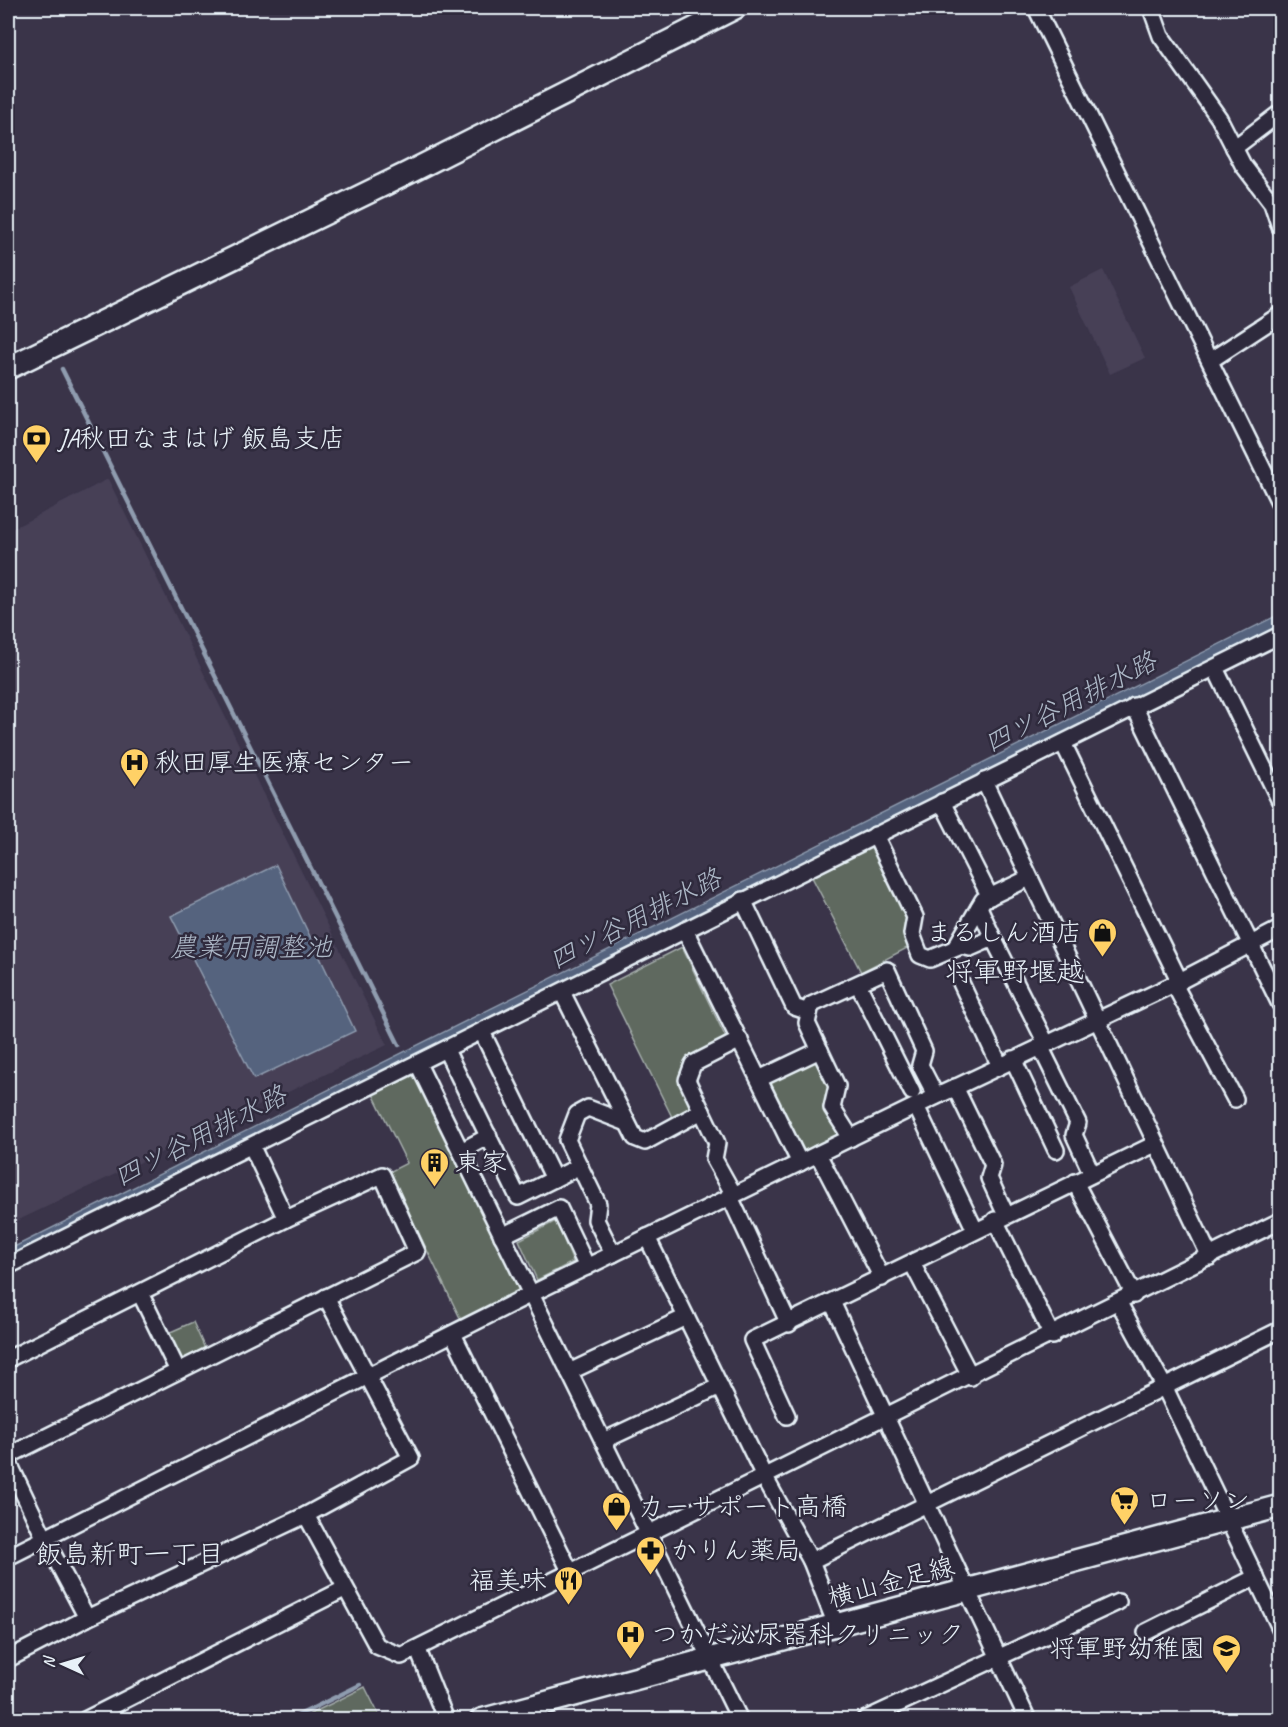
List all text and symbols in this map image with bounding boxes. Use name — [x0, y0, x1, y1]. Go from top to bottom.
bank icon: JA秋田なまはげ 飯島支店 — [21, 422, 53, 464]
place label: JA秋田なまはげ 飯島支店 — [56, 422, 345, 455]
water label: 四ツ谷用排水路 — [978, 643, 1164, 760]
hospital icon: 秋田厚生医療センター — [118, 746, 150, 788]
place label: 秋田厚生医療センター — [155, 746, 414, 779]
water label: 四ツ谷用排水路 — [543, 860, 729, 977]
place label: まるしん酒店 — [926, 916, 1082, 949]
shop icon: まるしん酒店 — [1087, 916, 1119, 958]
water label: 農業用調整池 — [170, 930, 333, 964]
district label: 将軍野堰越 — [945, 954, 1085, 989]
water label: 四ツ谷用排水路 — [108, 1077, 294, 1194]
building icon: 東家 — [418, 1146, 450, 1188]
place label: 東家 — [455, 1146, 507, 1179]
supermarket icon: ローソン — [1109, 1484, 1141, 1526]
place label: ローソン — [1146, 1484, 1250, 1517]
shop icon: カーサポート高橋 — [601, 1490, 633, 1532]
place label: カーサポート高橋 — [638, 1490, 847, 1523]
pharmacy icon: かりん薬局 — [634, 1534, 666, 1576]
place label: かりん薬局 — [671, 1534, 801, 1567]
district label: 飯島新町一丁目 — [36, 1537, 225, 1571]
street label: 横山金足線 — [824, 1549, 958, 1615]
place label: 福美味 — [469, 1564, 547, 1597]
restaurant icon: 福美味 — [552, 1564, 584, 1606]
hospital icon: つかだ泌尿器科クリニック — [615, 1618, 647, 1660]
place label: つかだ泌尿器科クリニック — [652, 1618, 964, 1651]
place label: 将軍野幼稚園 — [1049, 1632, 1205, 1665]
school or university icon: 将軍野幼稚園 — [1210, 1632, 1242, 1674]
north arrow — [33, 1634, 93, 1694]
text: N — [39, 1654, 60, 1669]

